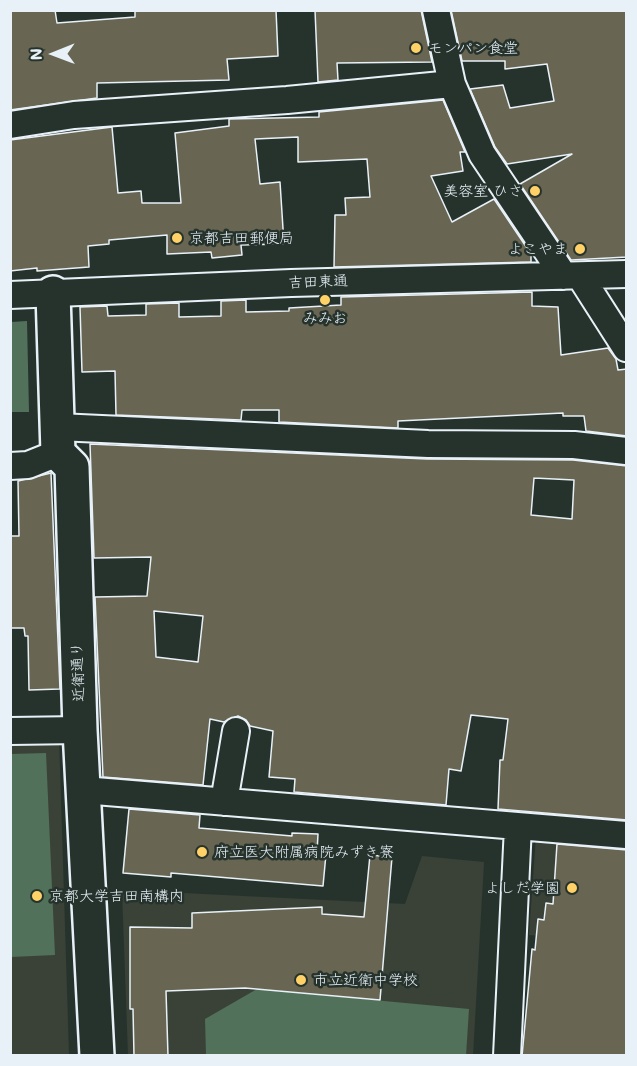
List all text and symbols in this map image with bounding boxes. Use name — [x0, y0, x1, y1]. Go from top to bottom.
north arrow — [24, 24, 84, 84]
place label: モンパン食堂 — [428, 39, 518, 57]
marker: モンパン食堂 — [409, 41, 423, 55]
text: N — [25, 48, 46, 61]
place label: 美容室 ひさ — [443, 182, 523, 200]
marker: 美容室 ひさ — [528, 184, 542, 198]
place label: 京都吉田郵便局 — [189, 229, 294, 247]
marker: 京都吉田郵便局 — [170, 231, 184, 245]
place label: よこやま — [508, 240, 568, 258]
marker: よこやま — [573, 242, 587, 256]
street label: 吉田東通 — [288, 272, 348, 292]
marker: みみお — [318, 293, 332, 307]
place label: みみお — [303, 309, 347, 327]
street label: 近衛通り — [68, 642, 88, 702]
place label: 府立医大附属病院みずき寮 — [214, 843, 394, 861]
marker: 府立医大附属病院みずき寮 — [195, 845, 209, 859]
place label: よしだ学園 — [485, 879, 560, 897]
marker: よしだ学園 — [565, 881, 579, 895]
place label: 京都大学吉田南構内 — [49, 887, 184, 905]
marker: 京都大学吉田南構内 — [30, 889, 44, 903]
place label: 市立近衛中学校 — [313, 971, 418, 989]
marker: 市立近衛中学校 — [294, 973, 308, 987]

